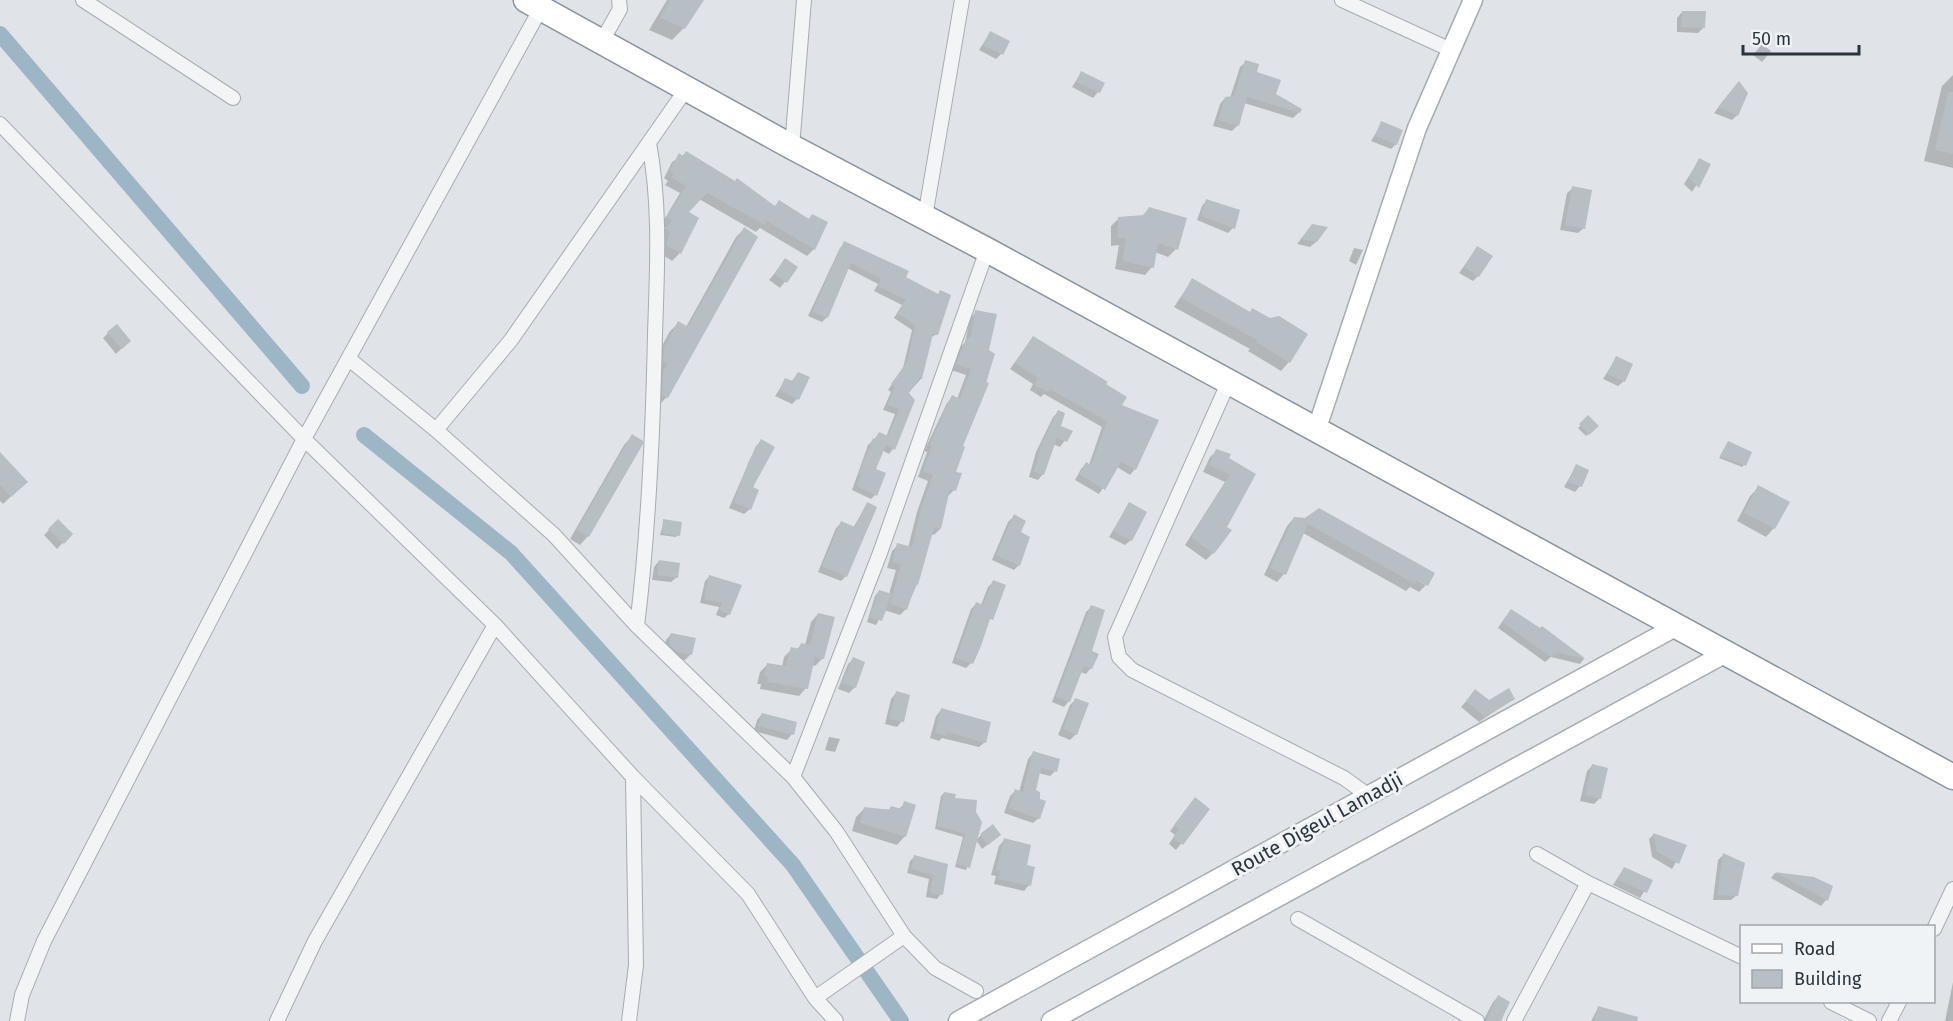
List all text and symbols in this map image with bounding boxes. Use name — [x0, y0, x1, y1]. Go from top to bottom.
scale bar — [1743, 18, 1858, 56]
text: 50 m — [1752, 28, 1791, 50]
street label: Route Digeul Lamadji — [1227, 767, 1407, 881]
legend — [1740, 925, 1935, 1003]
text: Road — [1794, 938, 1836, 960]
text: Building — [1794, 968, 1862, 990]

